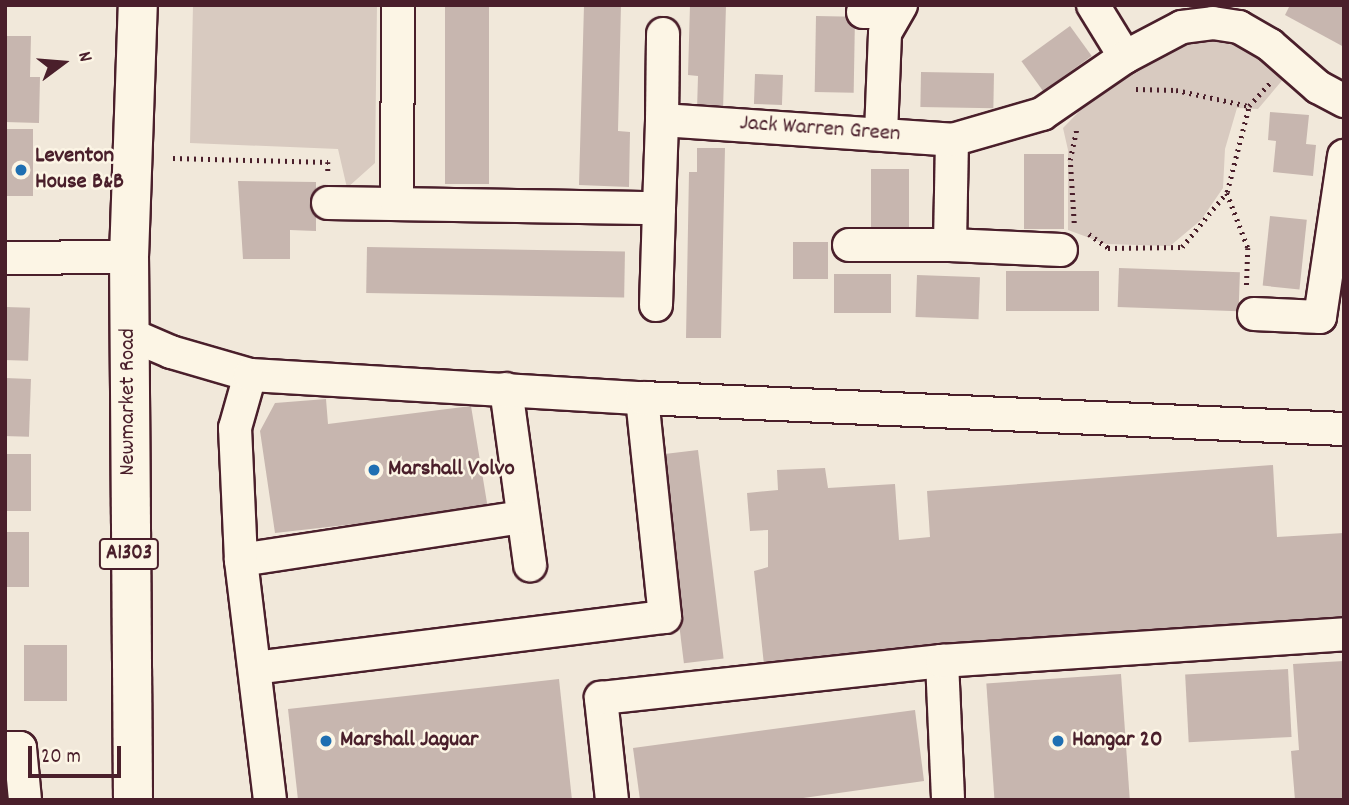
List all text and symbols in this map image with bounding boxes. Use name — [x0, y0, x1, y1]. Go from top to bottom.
north arrow — [28, 28, 98, 98]
text: N — [69, 49, 98, 65]
street label: Jack Warren Green — [739, 111, 901, 149]
place label: Leventon House B&B — [35, 143, 124, 197]
marker: Leventon House B&B — [13, 162, 29, 178]
street label: Newmarket Road — [115, 328, 143, 476]
place label: Marshall Volvo — [388, 456, 515, 484]
marker: Marshall Volvo — [366, 462, 382, 478]
road number: A1303 — [97, 536, 160, 572]
place label: Marshall Jaguar — [340, 727, 478, 755]
place label: Hangar 20 — [1072, 727, 1162, 755]
scale bar — [32, 732, 124, 776]
marker: Marshall Jaguar — [318, 733, 334, 749]
marker: Hangar 20 — [1050, 733, 1066, 749]
text: 20 m — [41, 743, 81, 773]

